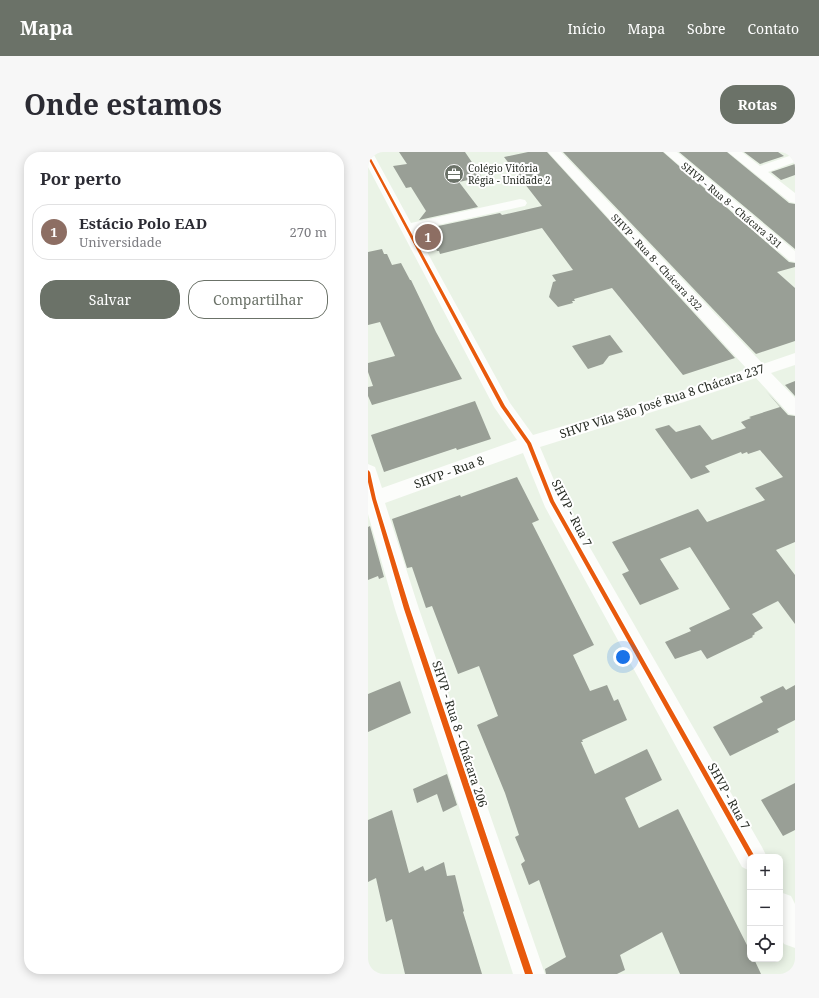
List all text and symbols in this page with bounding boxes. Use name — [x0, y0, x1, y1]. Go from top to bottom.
text: Mapa — [20, 15, 73, 41]
text: Início — [567, 19, 606, 38]
text: Mapa — [628, 19, 665, 38]
text: Sobre — [687, 19, 725, 38]
text: Contato — [747, 19, 799, 38]
text: Onde estamos — [24, 85, 222, 123]
button: Rotas — [720, 85, 795, 124]
street label: SHVP - Rua 8 - Chácara 331 — [679, 159, 785, 251]
place label: Colégio Vitória Régia - Unidade 2 — [468, 161, 551, 187]
office icon: Colégio Vitória Régia - Unidade 2 — [443, 163, 465, 185]
text: Por perto — [40, 167, 122, 190]
street label: SHVP - Rua 8 - Chácara 332 — [608, 211, 706, 313]
text: Estácio Polo EAD — [79, 213, 207, 233]
pin: 1 — [415, 222, 441, 252]
text: 1 — [50, 223, 58, 241]
text: 270 m — [290, 223, 327, 241]
text: Universidade — [79, 233, 162, 251]
button: Salvar — [40, 280, 180, 319]
button: Compartilhar — [188, 280, 328, 319]
street label: SHVP Vila São José Rua 8 Chácara 237 — [557, 360, 767, 442]
street label: SHVP - Rua 8 — [412, 451, 487, 493]
street label: SHVP - Rua 7 — [548, 476, 596, 550]
your location — [613, 647, 633, 667]
street label: SHVP - Rua 8 - Chácara 206 — [428, 659, 492, 810]
street label: SHVP - Rua 7 — [704, 760, 754, 832]
map controls — [747, 854, 783, 962]
button: + — [747, 854, 783, 890]
button: − — [747, 890, 783, 926]
button: locate — [747, 926, 783, 962]

